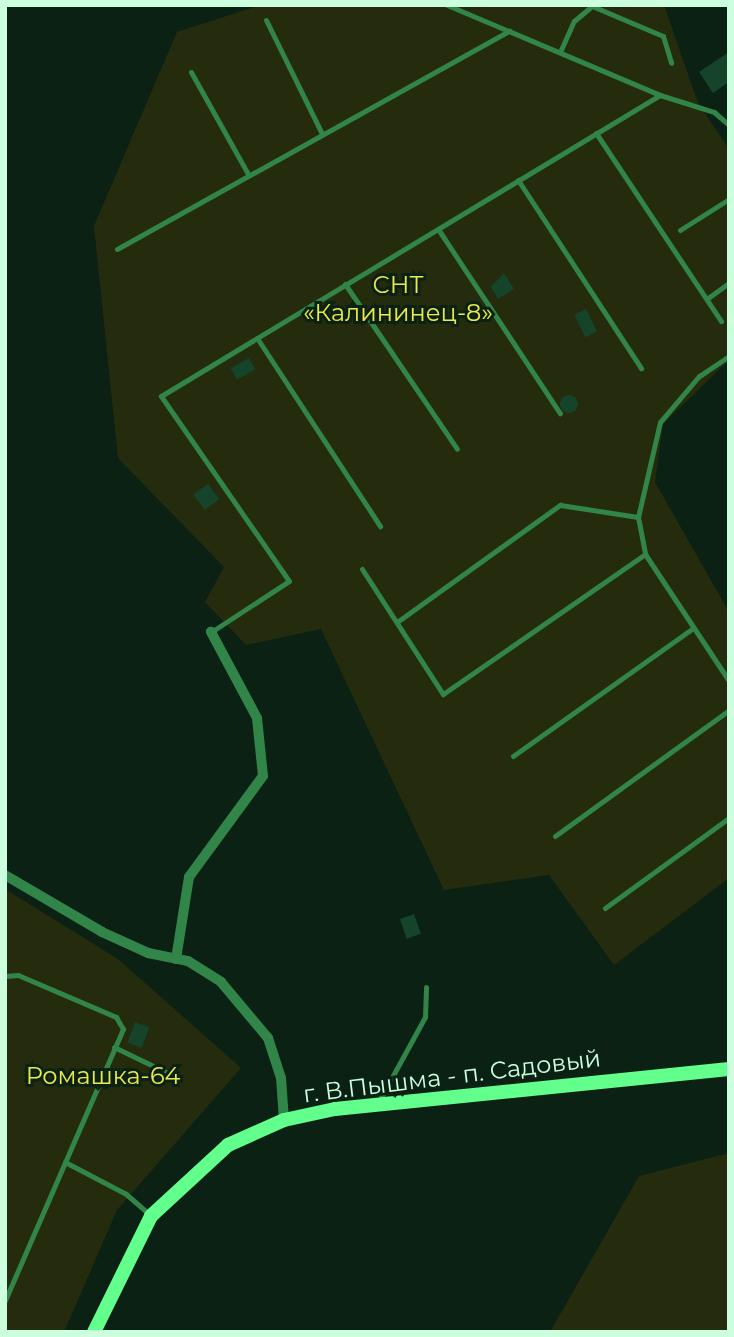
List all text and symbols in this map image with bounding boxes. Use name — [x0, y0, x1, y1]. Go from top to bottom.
park label: СНТ «Калининец-8» — [303, 271, 493, 327]
street label: г. В.Пышма - п. Садовый — [301, 1043, 603, 1109]
park label: Ромашка-64 — [26, 1062, 180, 1090]

